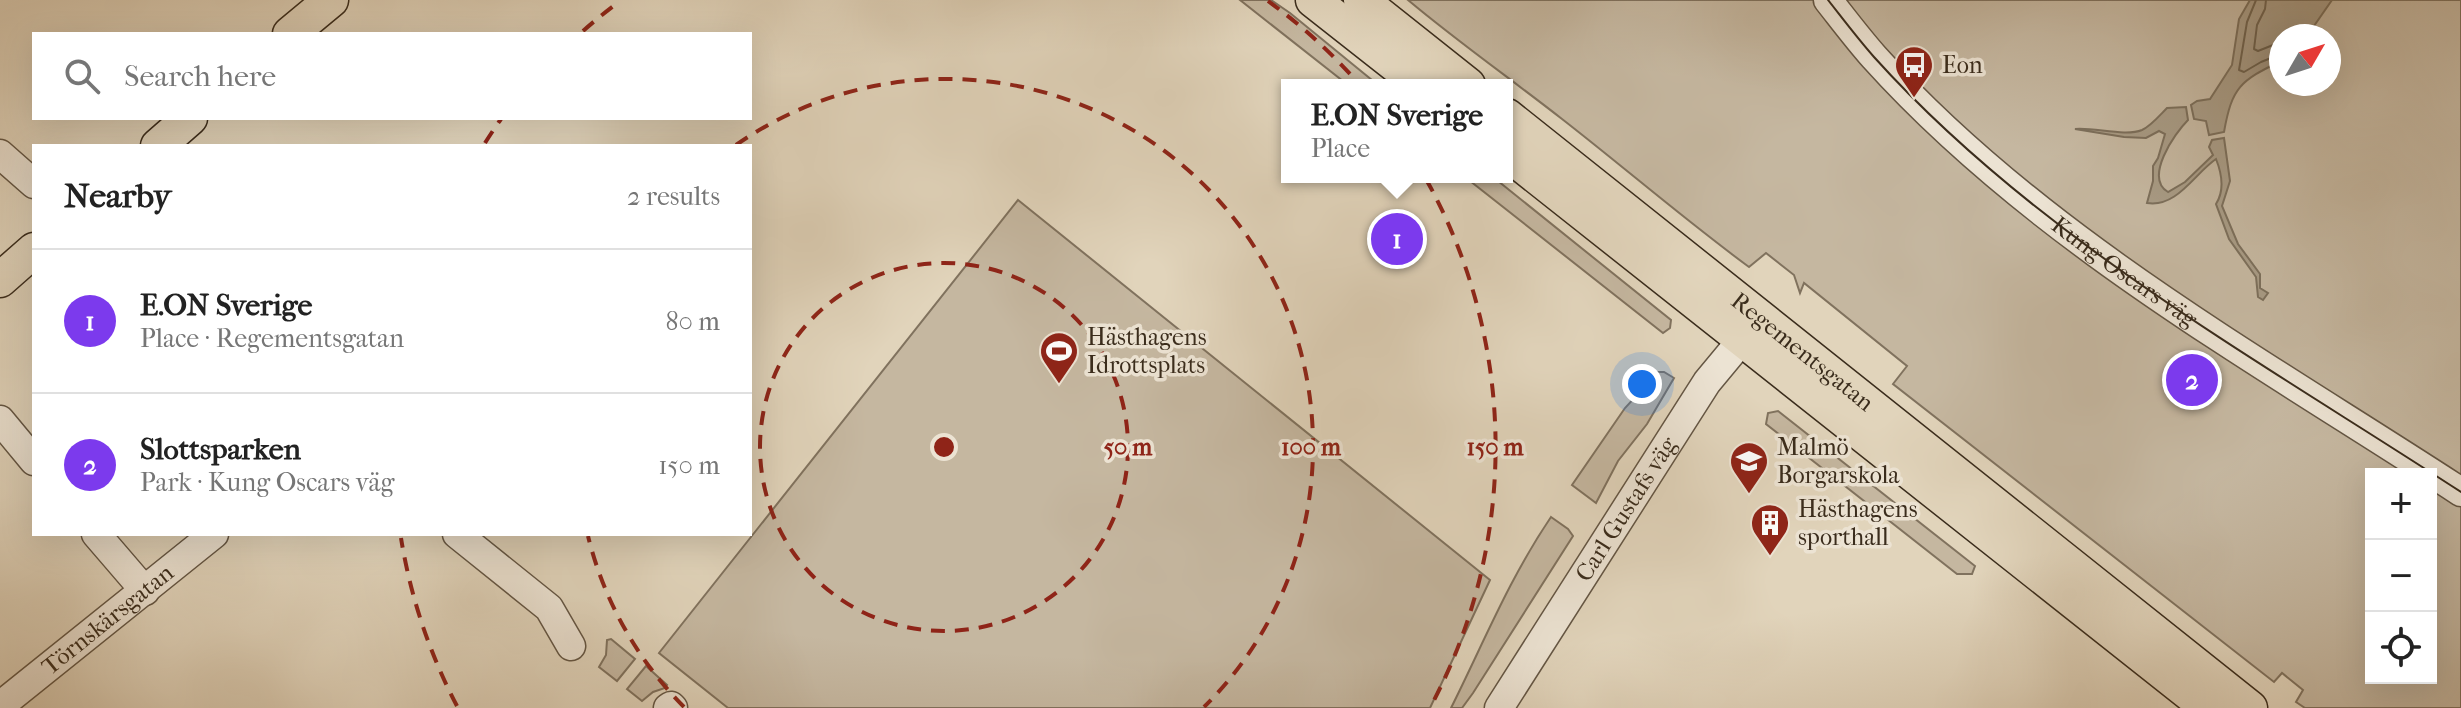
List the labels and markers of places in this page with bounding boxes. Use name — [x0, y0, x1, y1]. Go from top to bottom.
bus stop icon: Eon — [1893, 44, 1935, 99]
place label: Eon — [1942, 51, 1983, 79]
pin: 1 — [1371, 209, 1423, 269]
place label: Hästhagens Idrottsplats — [1087, 323, 1207, 379]
sports icon: Hästhagens Idrottsplats — [1038, 330, 1080, 385]
pin: 2 — [2166, 350, 2218, 410]
centre of rings — [930, 433, 958, 461]
place label: Malmö Borgarskola — [1777, 433, 1900, 489]
school or university icon: Malmö Borgarskola — [1728, 440, 1770, 495]
place label: Hästhagens sporthall — [1798, 495, 1918, 551]
building icon: Hästhagens sporthall — [1749, 502, 1791, 557]

